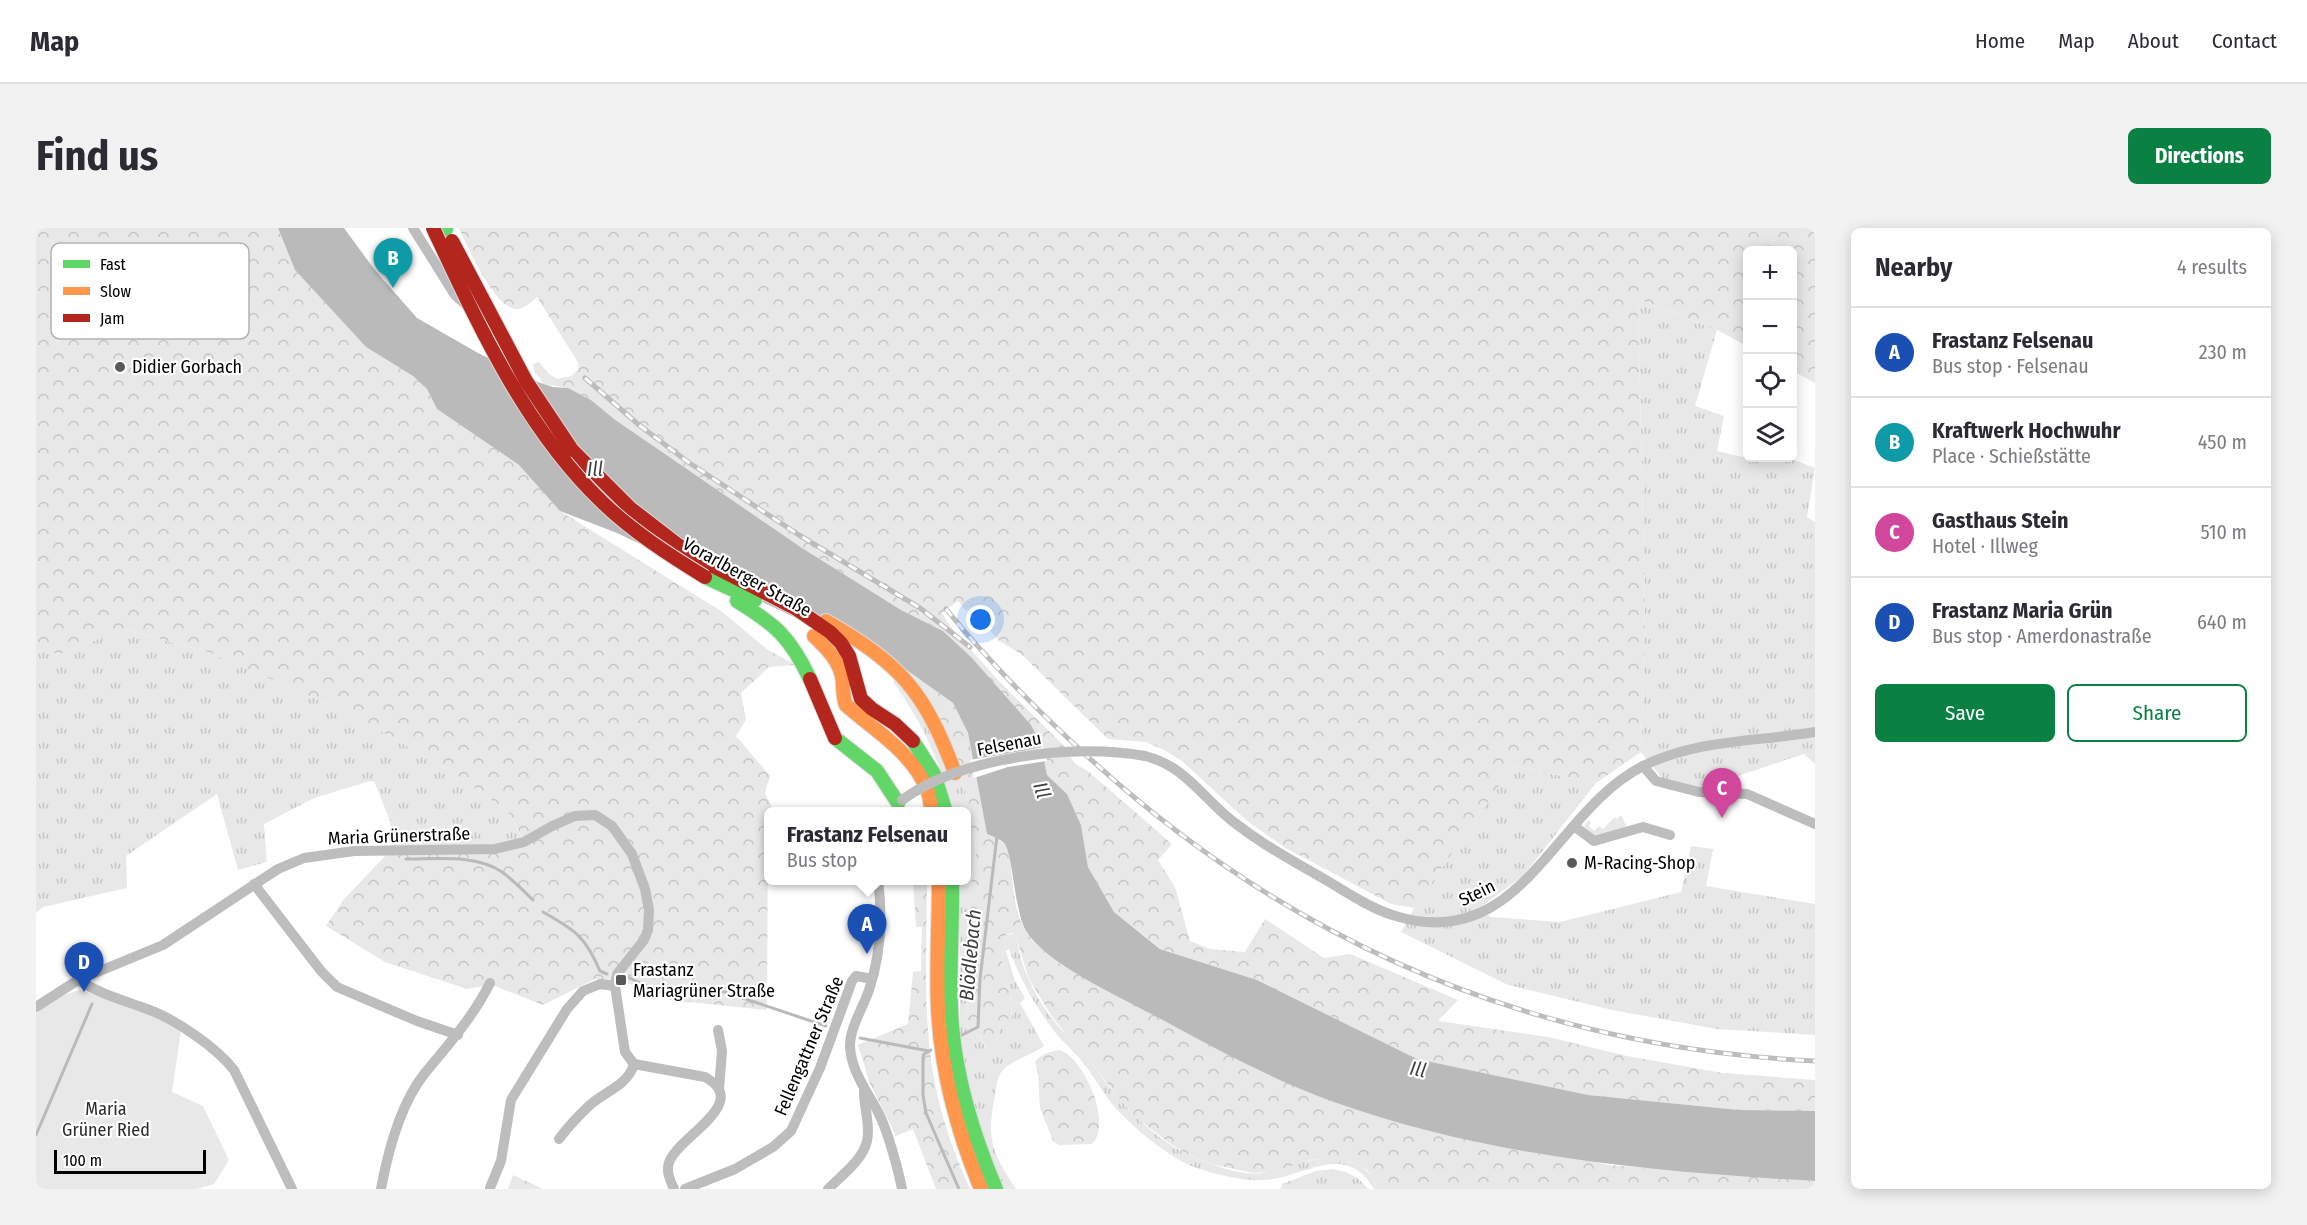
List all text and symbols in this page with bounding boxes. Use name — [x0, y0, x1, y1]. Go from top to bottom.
text: Map — [30, 25, 79, 58]
text: Home — [1975, 28, 2025, 54]
text: Map — [2058, 28, 2095, 54]
text: About — [2128, 28, 2179, 54]
text: Contact — [2212, 28, 2277, 54]
button: Directions — [2128, 128, 2271, 184]
text: Find us — [36, 131, 158, 181]
pin: B — [374, 238, 412, 288]
legend — [51, 243, 249, 339]
map controls — [1743, 246, 1797, 462]
button: + — [1743, 246, 1797, 300]
text: Nearby — [1875, 252, 1952, 283]
text: Fast — [100, 255, 127, 274]
text: 4 results — [2177, 255, 2247, 279]
text: Slow — [100, 282, 131, 301]
button: − — [1743, 300, 1797, 354]
text: Jam — [100, 309, 125, 328]
text: Frastanz Felsenau — [1932, 327, 2093, 354]
text: A — [1889, 340, 1900, 364]
text: 230 m — [2199, 340, 2247, 364]
button: locate — [1743, 354, 1797, 408]
text: Bus stop · Felsenau — [1932, 354, 2089, 378]
place label: Didier Gorbach — [132, 356, 242, 378]
marker: Didier Gorbach — [113, 360, 127, 374]
button: layers — [1743, 408, 1797, 462]
text: Kraftwerk Hochwuhr — [1932, 417, 2120, 444]
text: B — [1889, 430, 1900, 454]
text: 450 m — [2198, 430, 2247, 454]
text: Place · Schießstätte — [1932, 444, 2091, 468]
water label: Ill — [587, 457, 603, 481]
text: Gasthaus Stein — [1932, 507, 2068, 534]
text: C — [1889, 520, 1900, 544]
text: 510 m — [2201, 520, 2247, 544]
street label: Vorarlberger Straße — [679, 533, 815, 622]
text: Hotel · Illweg — [1932, 534, 2038, 558]
text: Frastanz Maria Grün — [1932, 597, 2113, 624]
your location — [966, 605, 995, 634]
text: D — [1889, 610, 1900, 634]
text: 640 m — [2197, 610, 2247, 634]
text: Bus stop · Amerdonastraße — [1932, 624, 2152, 648]
button: Save — [1875, 684, 2055, 742]
button: Share — [2067, 684, 2247, 742]
street label: Felsenau — [975, 727, 1043, 761]
pin: C — [1702, 768, 1742, 818]
water label: Ill — [1028, 779, 1056, 801]
popup — [764, 807, 971, 885]
text: Frastanz Felsenau — [787, 821, 948, 848]
street label: Maria Grünerstraße — [327, 823, 471, 849]
text: Bus stop — [787, 848, 857, 872]
place label: M-Racing-Shop — [1584, 852, 1695, 874]
marker: M-Racing-Shop — [1565, 856, 1579, 870]
street label: Stein — [1455, 875, 1499, 911]
pin: A — [848, 904, 886, 954]
water label: Blödlebach — [954, 908, 986, 1002]
pin: D — [64, 942, 104, 992]
place label: Frastanz Mariagrüner Straße — [633, 959, 775, 1002]
marker: Frastanz Mariagrüner Straße — [614, 973, 628, 987]
street label: Fellengattner Straße — [770, 973, 848, 1119]
water label: Ill — [1408, 1056, 1428, 1082]
park label: Maria Grüner Ried — [62, 1098, 150, 1141]
scale bar — [54, 1147, 206, 1174]
text: 100 m — [63, 1151, 102, 1170]

